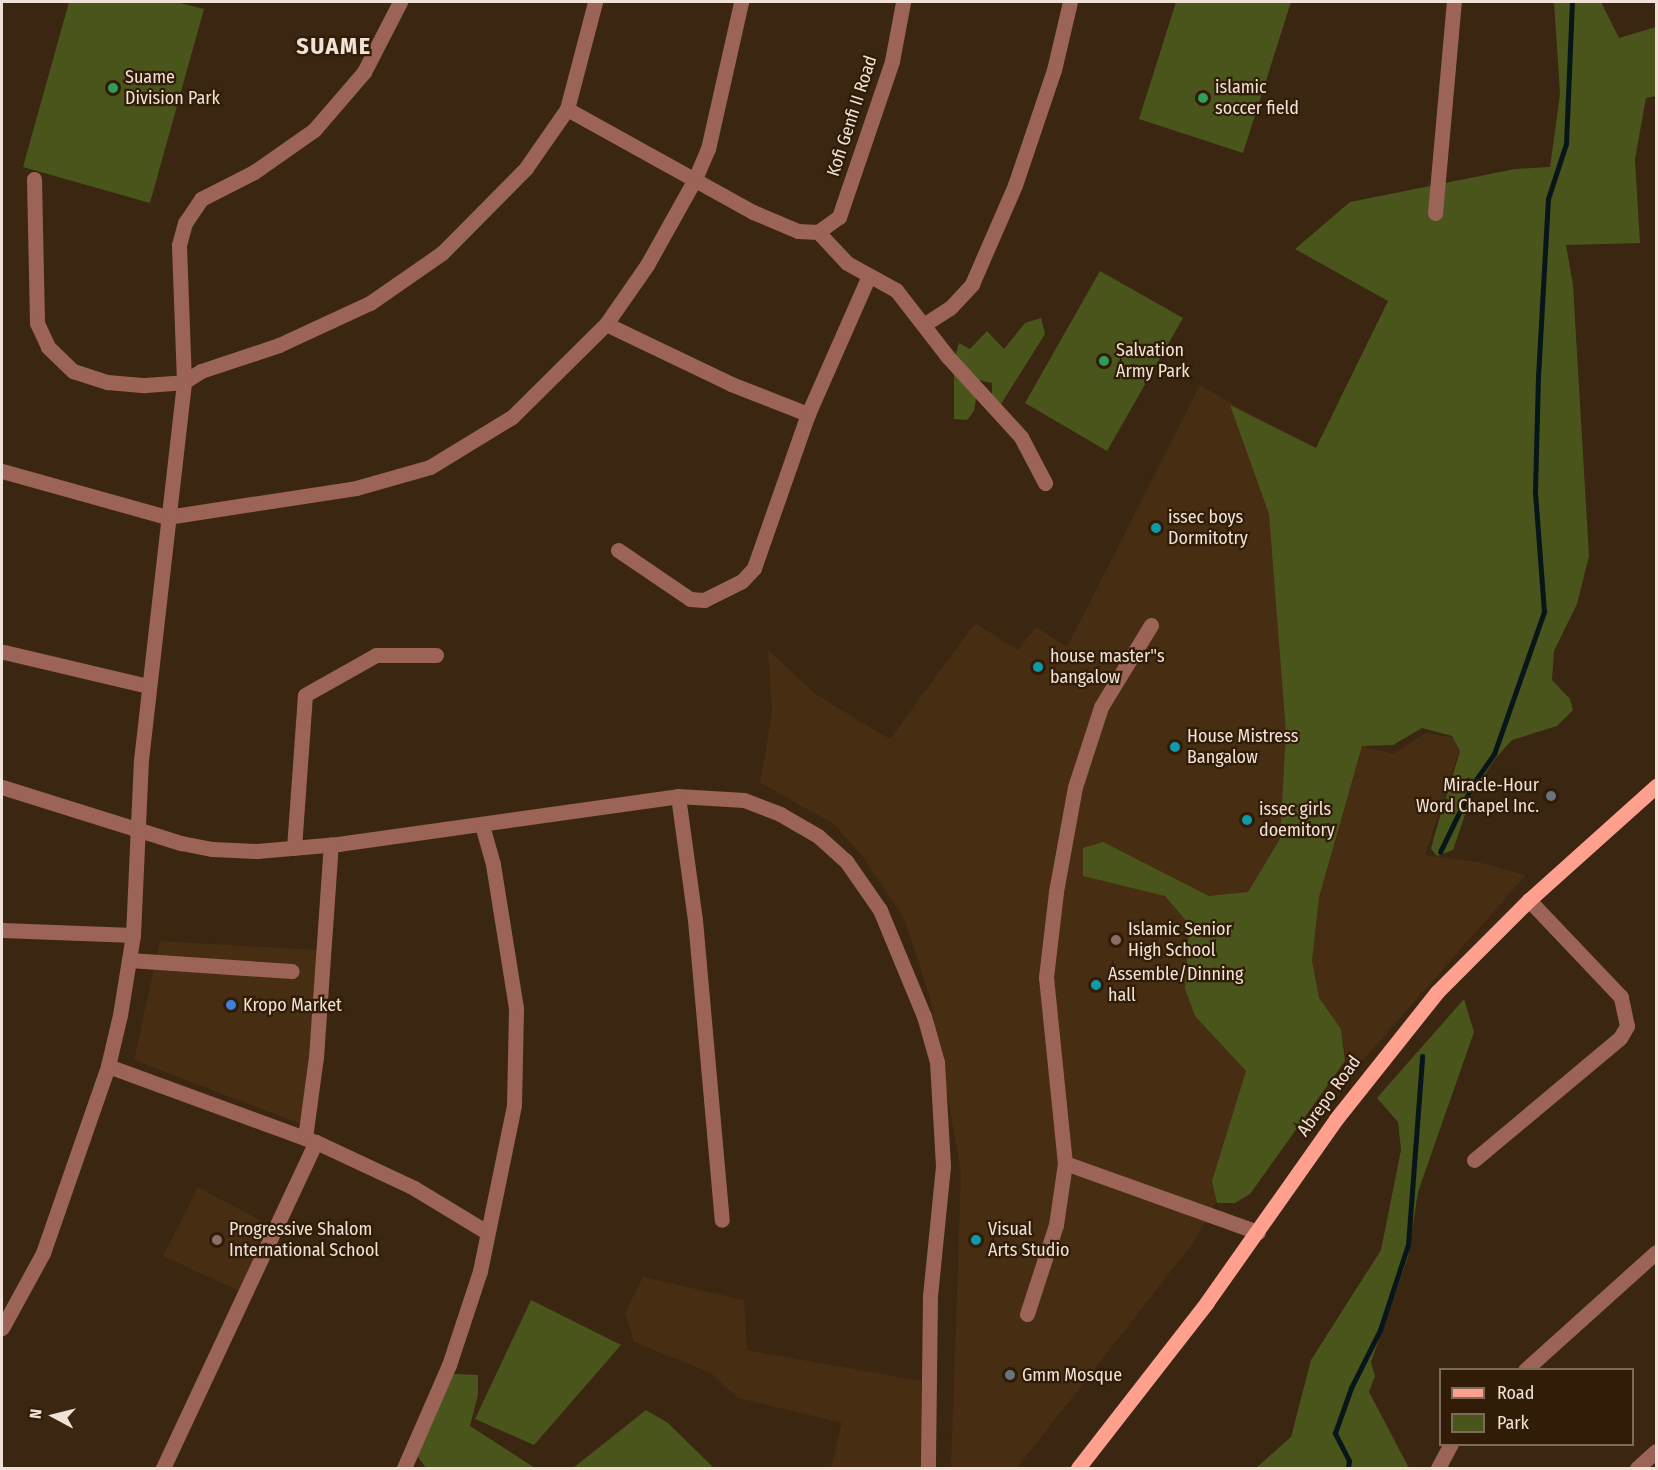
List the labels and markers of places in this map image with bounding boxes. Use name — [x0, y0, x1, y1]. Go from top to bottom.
place label: Suame Division Park — [125, 67, 220, 110]
place label: islamic soccer field — [1215, 77, 1299, 119]
marker: Suame Division Park — [106, 81, 120, 95]
marker: islamic soccer field — [1196, 91, 1210, 105]
place label: Salvation Army Park — [1116, 340, 1190, 382]
marker: Salvation Army Park — [1097, 354, 1111, 368]
place label: issec boys Dormitotry — [1168, 507, 1248, 550]
marker: issec boys Dormitotry — [1149, 521, 1163, 535]
place label: house master"s bangalow — [1050, 646, 1165, 688]
marker: house master"s bangalow — [1031, 660, 1045, 674]
place label: House Mistress Bangalow — [1187, 726, 1298, 768]
marker: House Mistress Bangalow — [1168, 740, 1182, 754]
place label: Miracle-Hour Word Chapel Inc. — [1416, 775, 1539, 818]
marker: Miracle-Hour Word Chapel Inc. — [1544, 789, 1558, 803]
place label: issec girls doemitory — [1259, 799, 1335, 842]
marker: issec girls doemitory — [1240, 813, 1254, 827]
place label: Islamic Senior High School — [1128, 919, 1232, 962]
marker: Islamic Senior High School — [1109, 933, 1123, 947]
place label: Assemble/Dinning hall — [1108, 964, 1243, 1006]
marker: Assemble/Dinning hall — [1089, 978, 1103, 992]
place label: Kropo Market — [243, 994, 342, 1016]
marker: Kropo Market — [224, 998, 238, 1012]
place label: Progressive Shalom International School — [229, 1219, 379, 1262]
place label: Visual Arts Studio — [988, 1219, 1069, 1262]
marker: Progressive Shalom International School — [210, 1233, 224, 1247]
marker: Visual Arts Studio — [969, 1233, 983, 1247]
place label: Gmm Mosque — [1022, 1364, 1122, 1386]
marker: Gmm Mosque — [1003, 1368, 1017, 1382]

